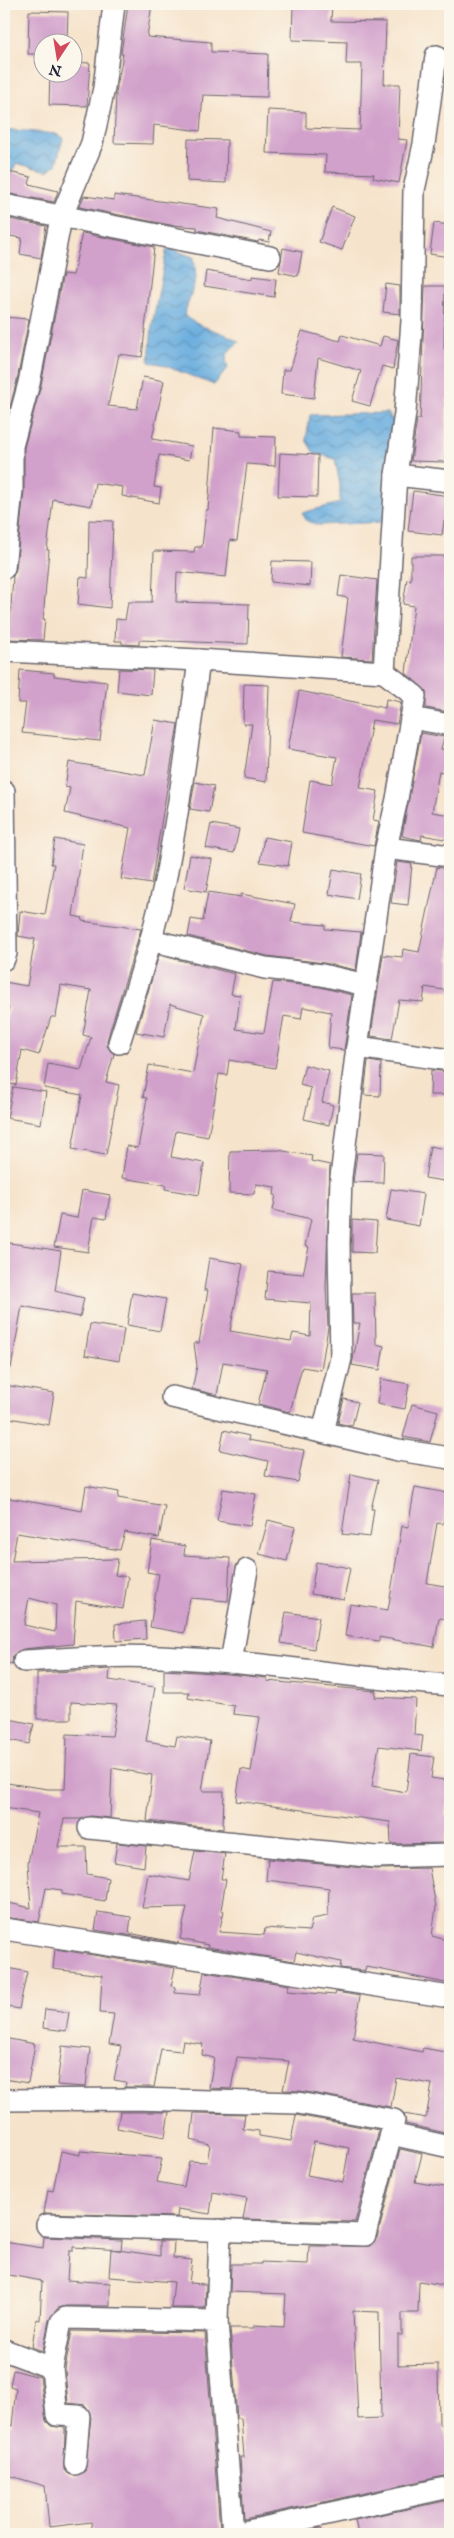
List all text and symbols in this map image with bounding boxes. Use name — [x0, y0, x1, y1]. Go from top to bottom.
north arrow — [32, 32, 82, 82]
text: N — [48, 60, 64, 80]

